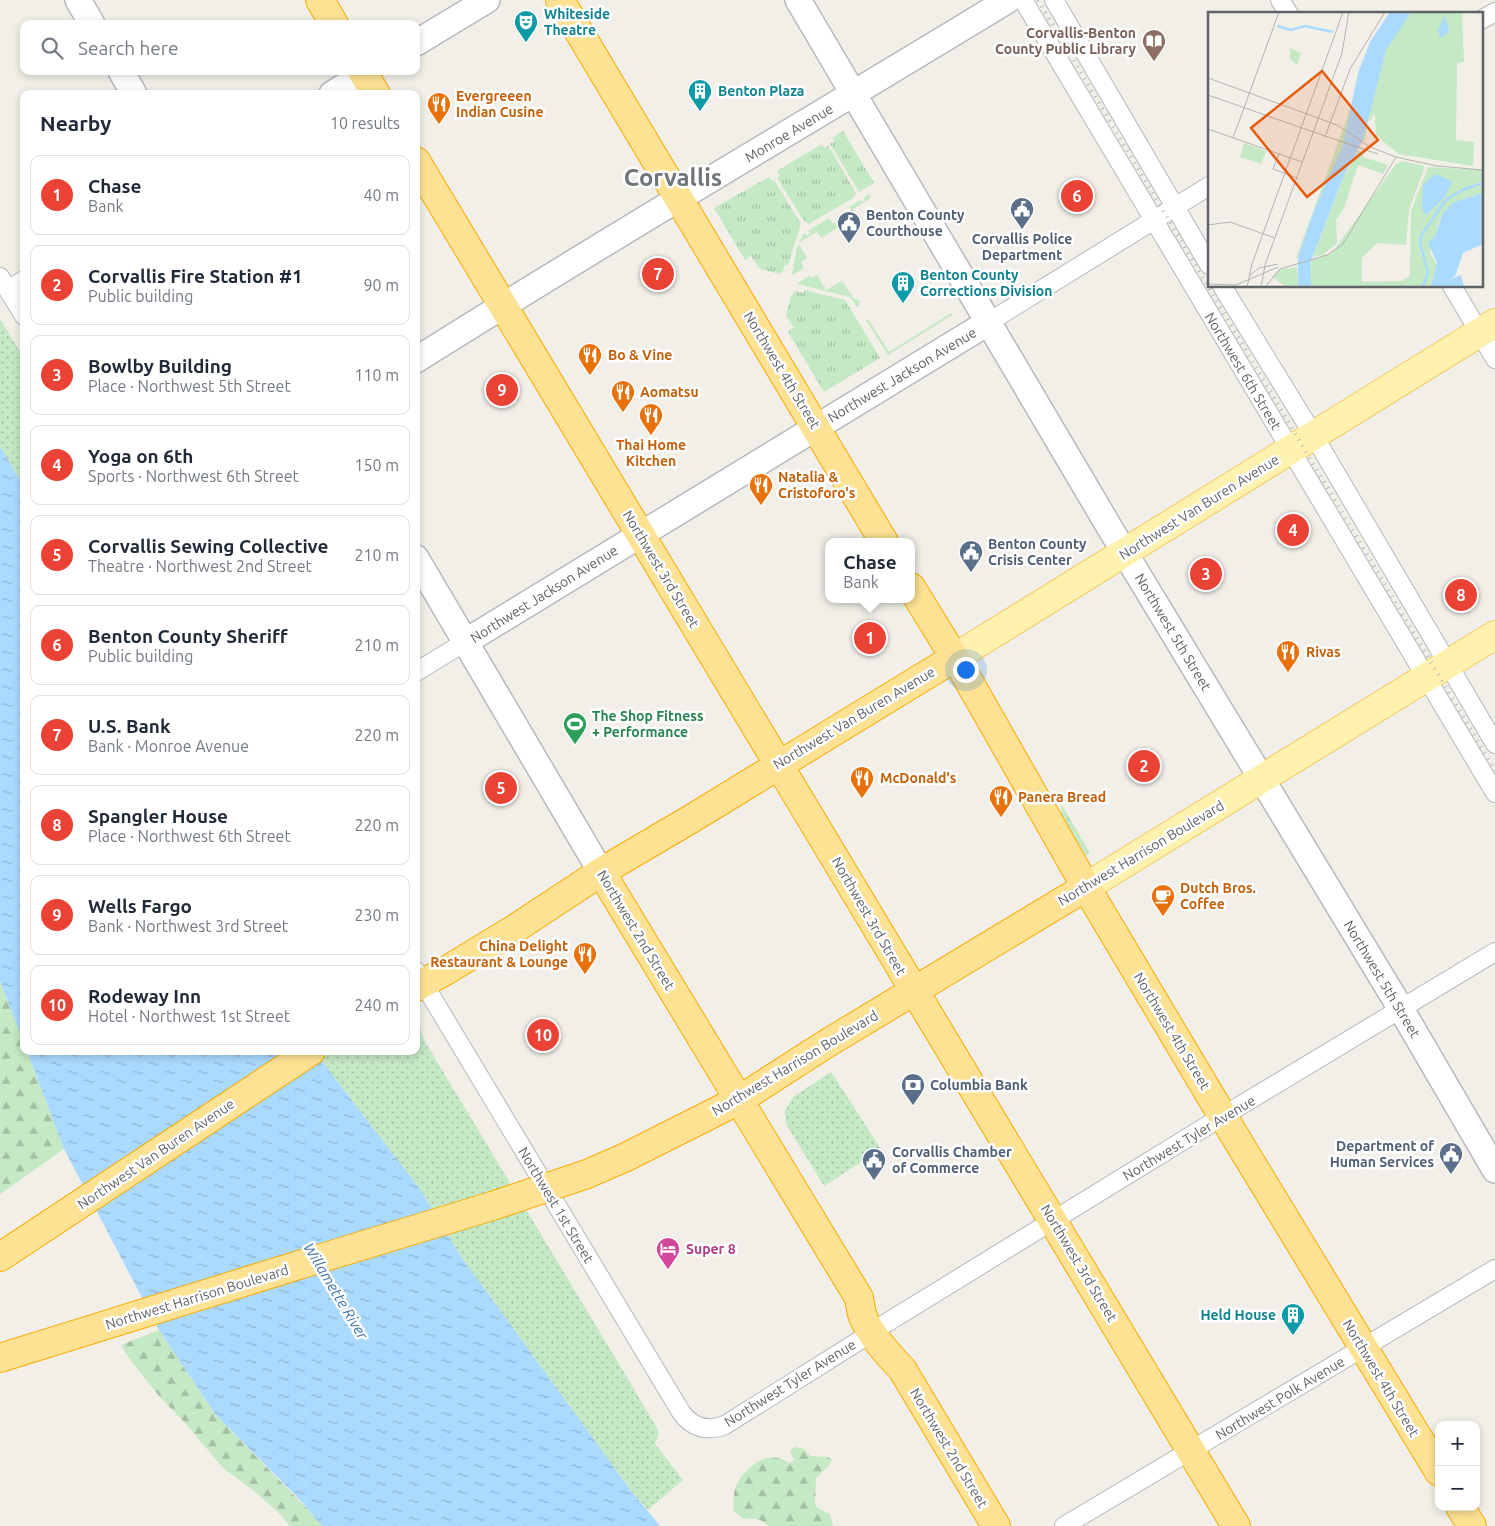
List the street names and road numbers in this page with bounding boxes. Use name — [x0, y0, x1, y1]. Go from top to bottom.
street label: Monroe Avenue — [742, 100, 836, 166]
street label: Northwest 4th Street — [741, 308, 824, 432]
street label: Northwest 6th Street — [1202, 309, 1285, 433]
street label: Northwest Jackson Avenue — [825, 324, 979, 426]
street label: Northwest Van Buren Avenue — [1116, 451, 1282, 563]
street label: Northwest 3rd Street — [620, 507, 703, 631]
street label: Northwest Jackson Avenue — [467, 542, 621, 646]
street label: Northwest 5th Street — [1132, 570, 1215, 694]
street label: Northwest Van Buren Avenue — [770, 663, 938, 773]
street label: Northwest Harrison Boulevard — [1055, 797, 1227, 909]
street label: Northwest 3rd Street — [829, 854, 910, 978]
street label: Northwest 2nd Street — [594, 867, 678, 993]
street label: Northwest 5th Street — [1341, 917, 1424, 1041]
street label: Northwest 4th Street — [1131, 969, 1214, 1093]
street label: Northwest Harrison Boulevard — [709, 1007, 881, 1119]
street label: Northwest Tyler Avenue — [1120, 1092, 1258, 1184]
street label: Northwest Van Buren Avenue — [75, 1095, 237, 1213]
street label: Northwest 1st Street — [515, 1144, 597, 1266]
street label: Northwest 3rd Street — [1038, 1201, 1121, 1325]
street label: Northwest Harrison Boulevard — [103, 1261, 291, 1333]
street label: Northwest 4th Street — [1340, 1316, 1423, 1440]
street label: Northwest Tyler Avenue — [721, 1336, 859, 1430]
street label: Northwest Polk Avenue — [1213, 1353, 1347, 1443]
street label: Northwest 2nd Street — [907, 1385, 991, 1511]

